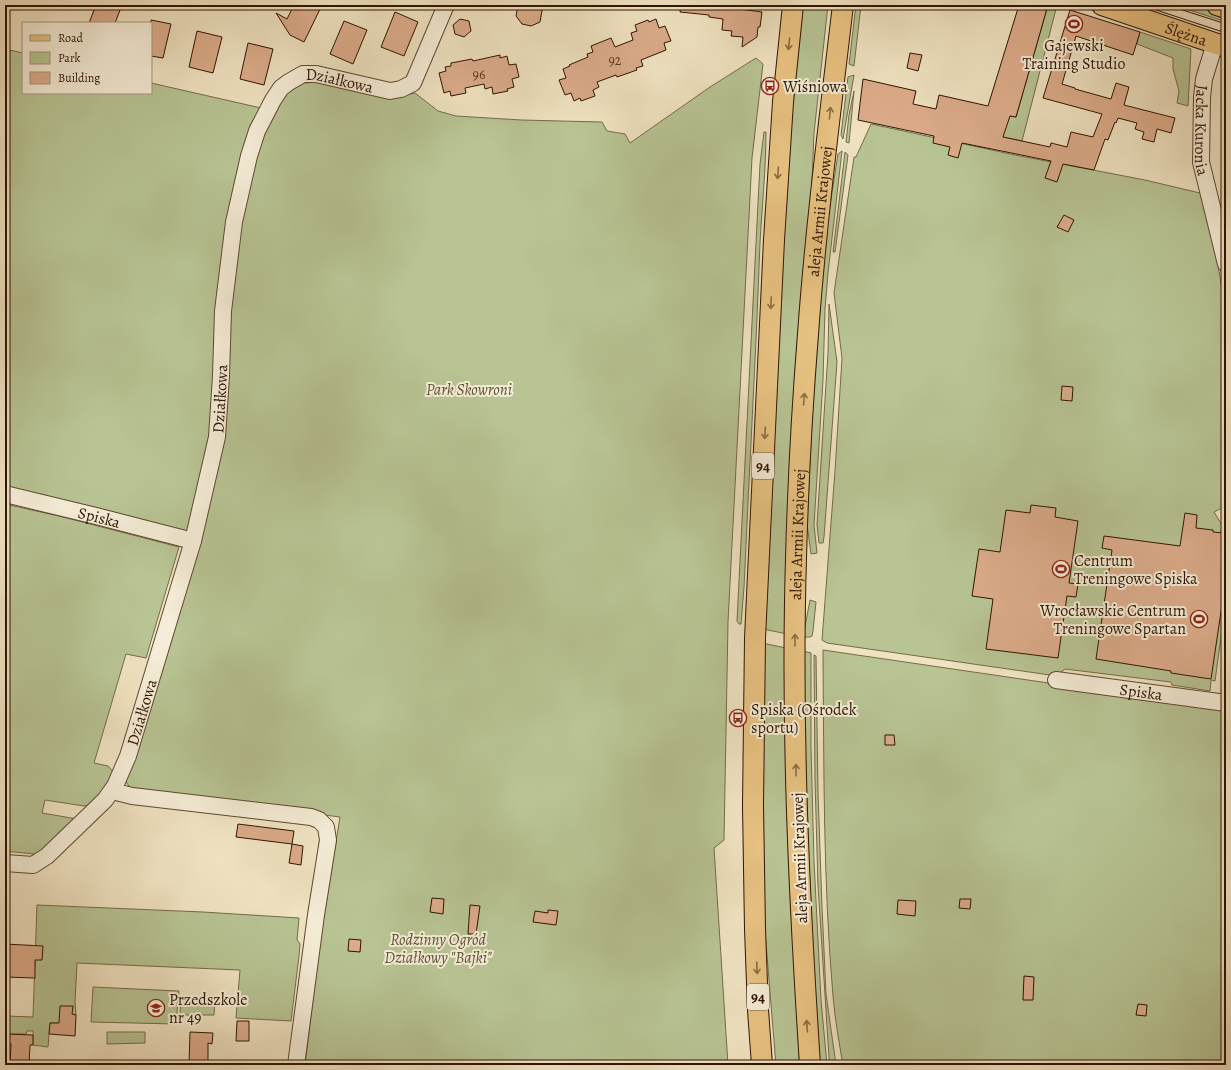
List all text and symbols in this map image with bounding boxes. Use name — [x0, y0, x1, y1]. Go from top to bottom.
sports icon: Gajewski Training Studio — [1064, 14, 1084, 34]
street label: Ślężna — [1162, 17, 1210, 52]
legend — [22, 22, 152, 94]
text: Road — [58, 30, 84, 46]
place label: Gajewski Training Studio — [1023, 35, 1125, 75]
one-way arrow — [785, 37, 793, 50]
text: Park — [58, 50, 81, 66]
house number: 92 — [608, 51, 622, 70]
street label: Działkowa — [306, 64, 376, 99]
house number: 96 — [473, 65, 485, 84]
text: Building — [58, 70, 100, 86]
bus stop icon: Wiśniowa — [760, 76, 780, 96]
place label: Wiśniowa — [782, 76, 848, 98]
street label: Jacka Kuronia — [1189, 84, 1214, 178]
one-way arrow — [827, 107, 834, 120]
street label: aleja Armii Krajowej — [803, 145, 838, 278]
one-way arrow — [775, 166, 782, 179]
one-way arrow — [767, 296, 775, 309]
street label: Działkowa — [207, 363, 233, 434]
park label: Park Skowroni — [426, 379, 512, 401]
one-way arrow — [800, 393, 807, 406]
one-way arrow — [761, 426, 769, 439]
road number: 94 — [752, 453, 774, 479]
street label: aleja Armii Krajowej — [785, 468, 811, 600]
street label: Spiska — [76, 502, 123, 534]
place label: Centrum Treningowe Spiska — [1074, 550, 1198, 590]
sports icon: Centrum Treningowe Spiska — [1051, 559, 1071, 579]
place label: Wrocławskie Centrum Treningowe Spartan — [1039, 600, 1186, 640]
sports icon: Wrocławskie Centrum Treningowe Spartan — [1189, 609, 1209, 629]
one-way arrow — [791, 634, 799, 647]
street label: Działkowa — [122, 676, 163, 749]
street label: Spiska — [1118, 679, 1164, 706]
place label: Spiska (Ośrodek sportu) — [751, 699, 857, 739]
bus stop icon: Spiska (Ośrodek sportu) — [728, 708, 748, 728]
one-way arrow — [792, 764, 800, 777]
street label: aleja Armii Krajowej — [787, 792, 813, 924]
park label: Rodzinny Ogród Działkowy "Bajki" — [384, 929, 492, 969]
one-way arrow — [753, 961, 760, 974]
road number: 94 — [747, 984, 769, 1010]
place label: Przedszkole nr 49 — [169, 989, 247, 1029]
school or university icon: Przedszkole nr 49 — [146, 998, 166, 1018]
one-way arrow — [804, 1020, 811, 1033]

